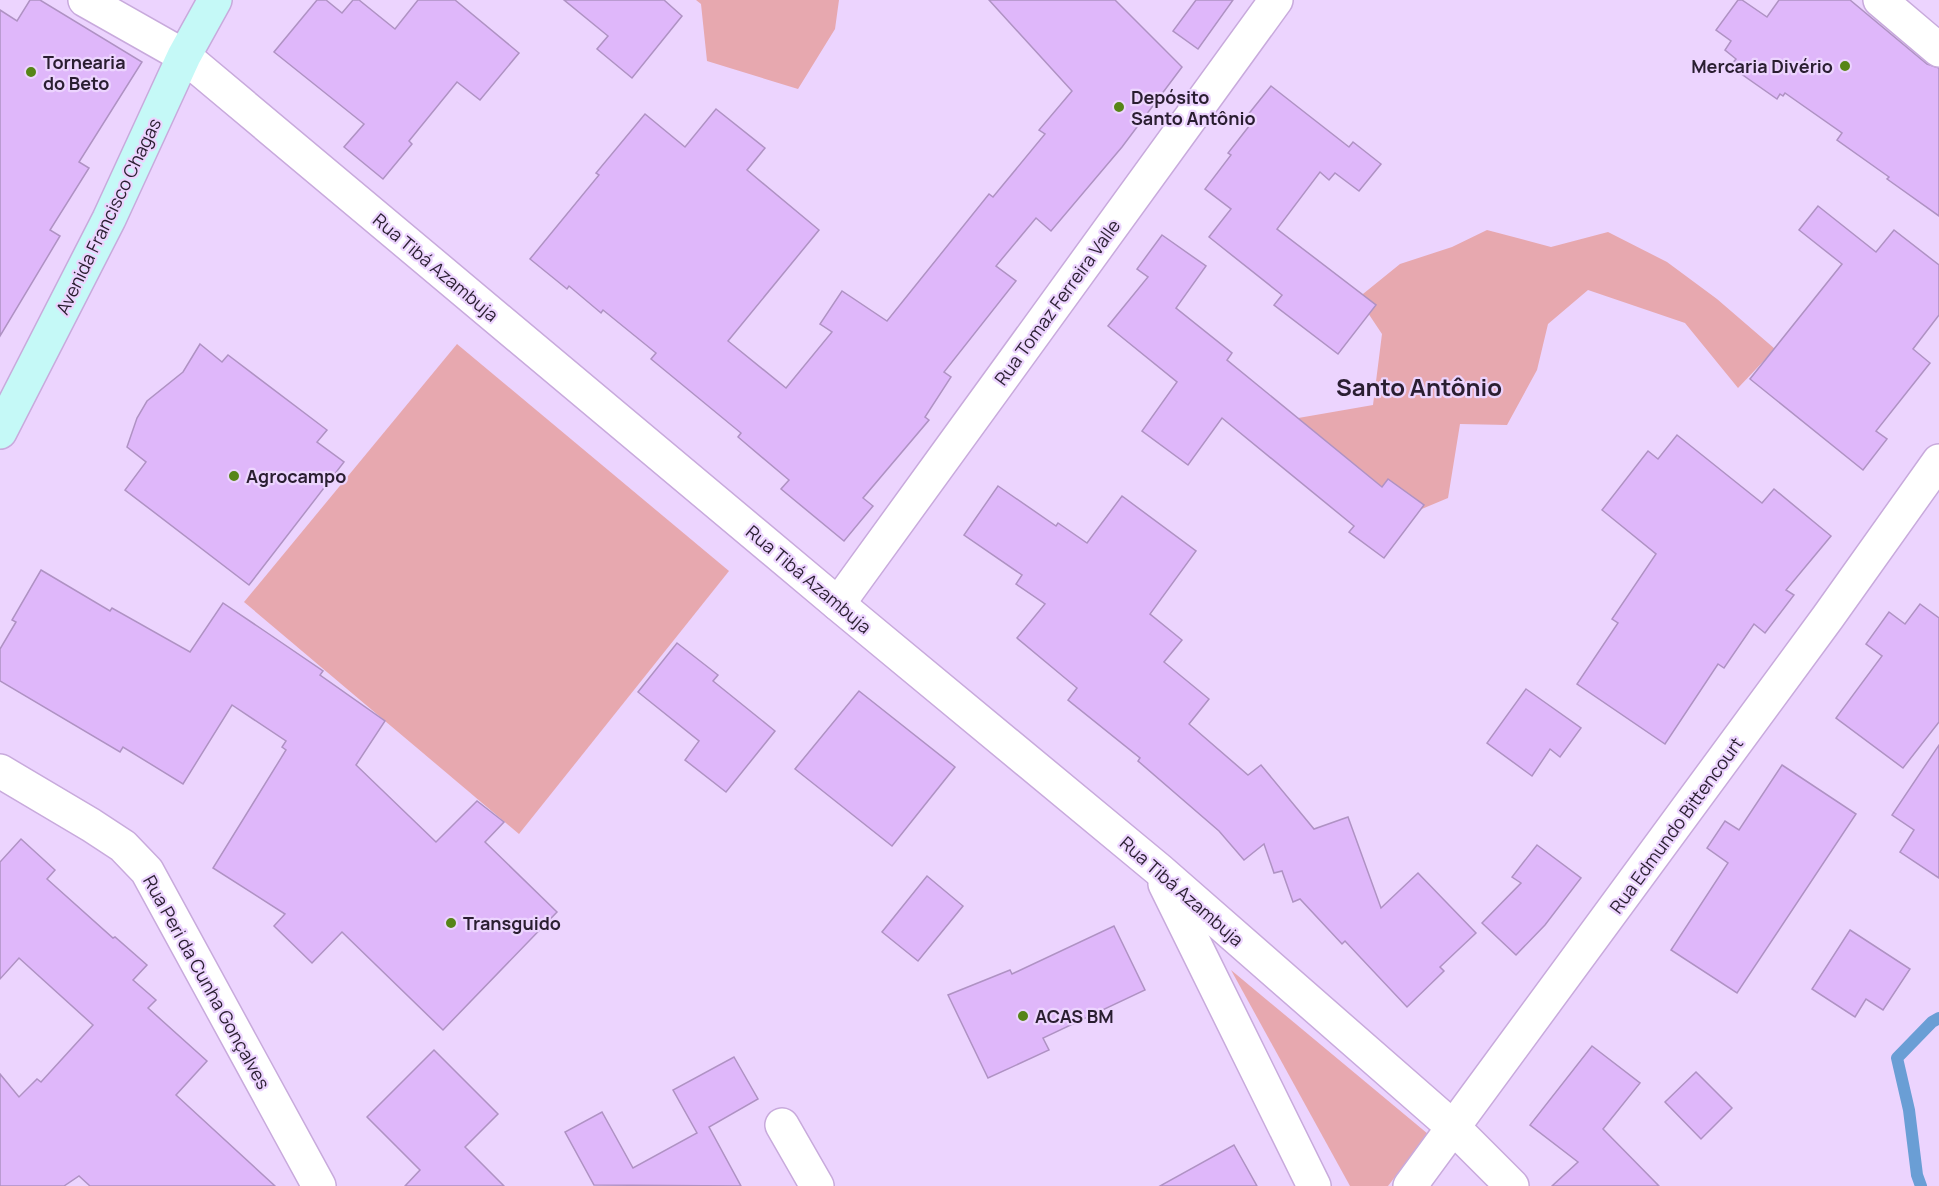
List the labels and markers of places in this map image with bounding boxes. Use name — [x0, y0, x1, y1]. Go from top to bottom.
place label: Tornearia do Beto — [43, 50, 126, 95]
place label: Mercaria Divério — [1691, 54, 1833, 78]
marker: Mercaria Divério — [1838, 59, 1852, 73]
marker: Tornearia do Beto — [24, 65, 38, 79]
place label: Depósito Santo Antônio — [1131, 85, 1256, 130]
marker: Depósito Santo Antônio — [1112, 100, 1126, 114]
place label: Agrocampo — [246, 464, 346, 488]
marker: Agrocampo — [227, 469, 241, 483]
place label: Transguido — [463, 911, 561, 935]
marker: Transguido — [444, 916, 458, 930]
place label: ACAS BM — [1035, 1004, 1114, 1028]
marker: ACAS BM — [1016, 1009, 1030, 1023]

